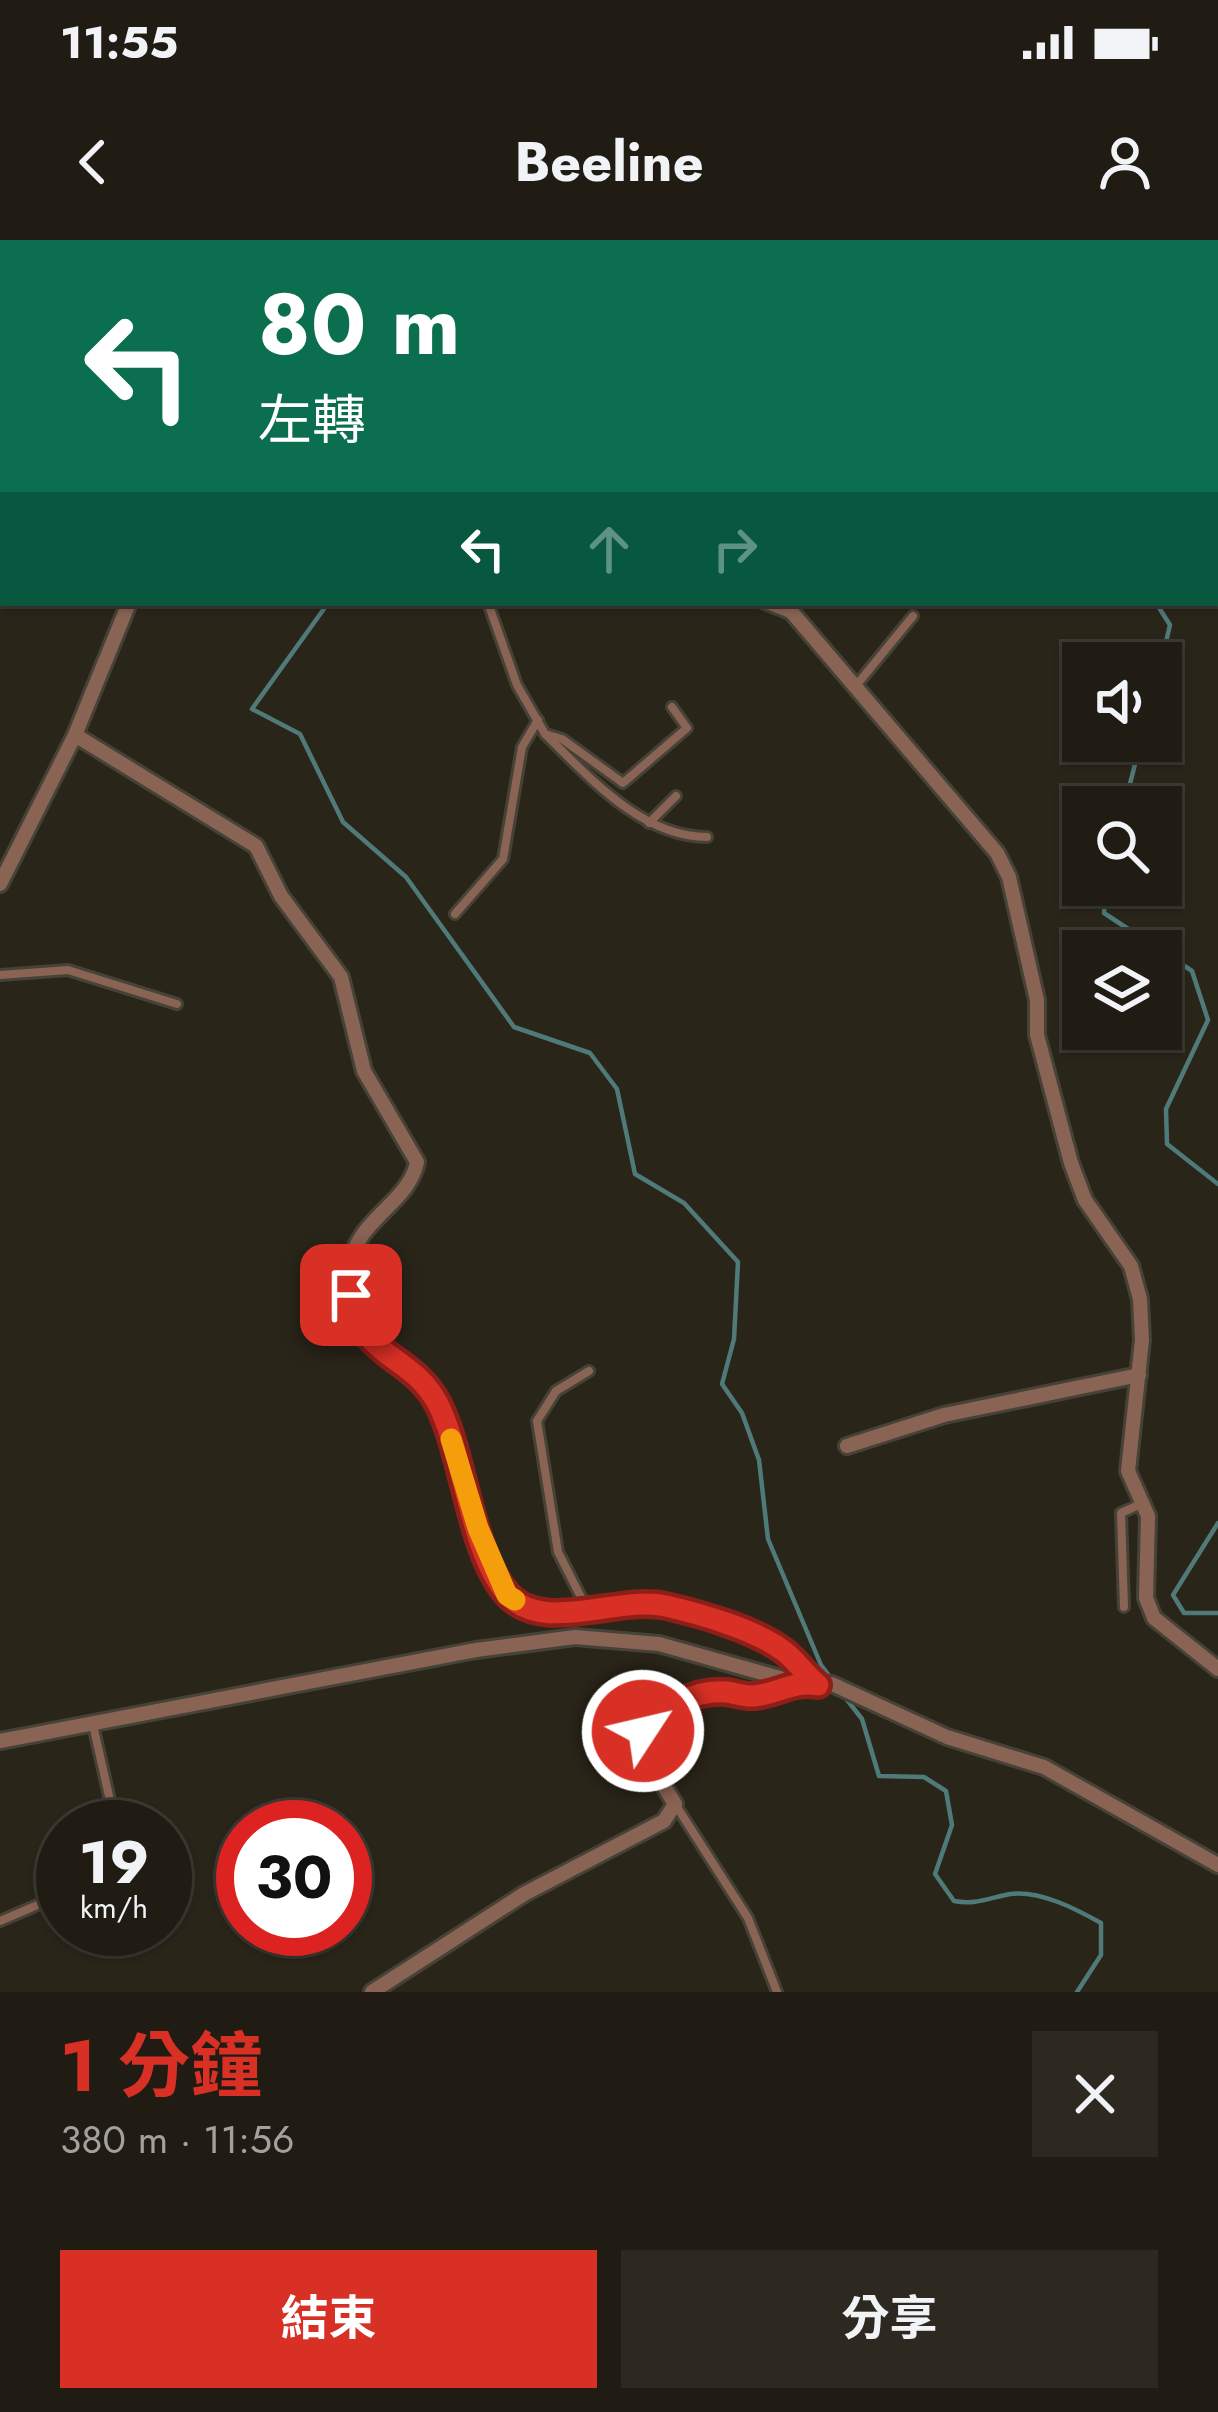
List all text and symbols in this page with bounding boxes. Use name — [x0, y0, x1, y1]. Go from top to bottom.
text: 11:55 — [60, 10, 178, 75]
text: Beeline — [514, 123, 704, 201]
icon: back — [60, 129, 126, 195]
icon: person — [1092, 129, 1158, 195]
text: 80 m — [258, 264, 460, 386]
icon: left — [60, 288, 216, 444]
text: 左轉 — [258, 381, 366, 459]
icon: left — [450, 516, 516, 582]
icon: ahead — [576, 516, 642, 582]
icon: right — [702, 516, 768, 582]
map controls — [1062, 642, 1182, 1050]
button: sound — [1062, 642, 1182, 762]
button: search — [1062, 786, 1182, 906]
button: layers — [1062, 930, 1182, 1050]
pin — [300, 1244, 402, 1346]
icon: arrive — [318, 1262, 384, 1328]
position arrow — [580, 1668, 706, 1794]
speed limit sign: 30 — [216, 1800, 372, 1956]
text: 19 — [79, 1819, 149, 1906]
text: km/h — [80, 1886, 148, 1929]
text: 1 分鐘 — [60, 2014, 262, 2118]
button: close — [1032, 2031, 1158, 2157]
text: 380 m · 11:56 — [60, 2111, 294, 2168]
button: 結束 — [60, 2250, 597, 2388]
button: 分享 — [621, 2250, 1158, 2388]

